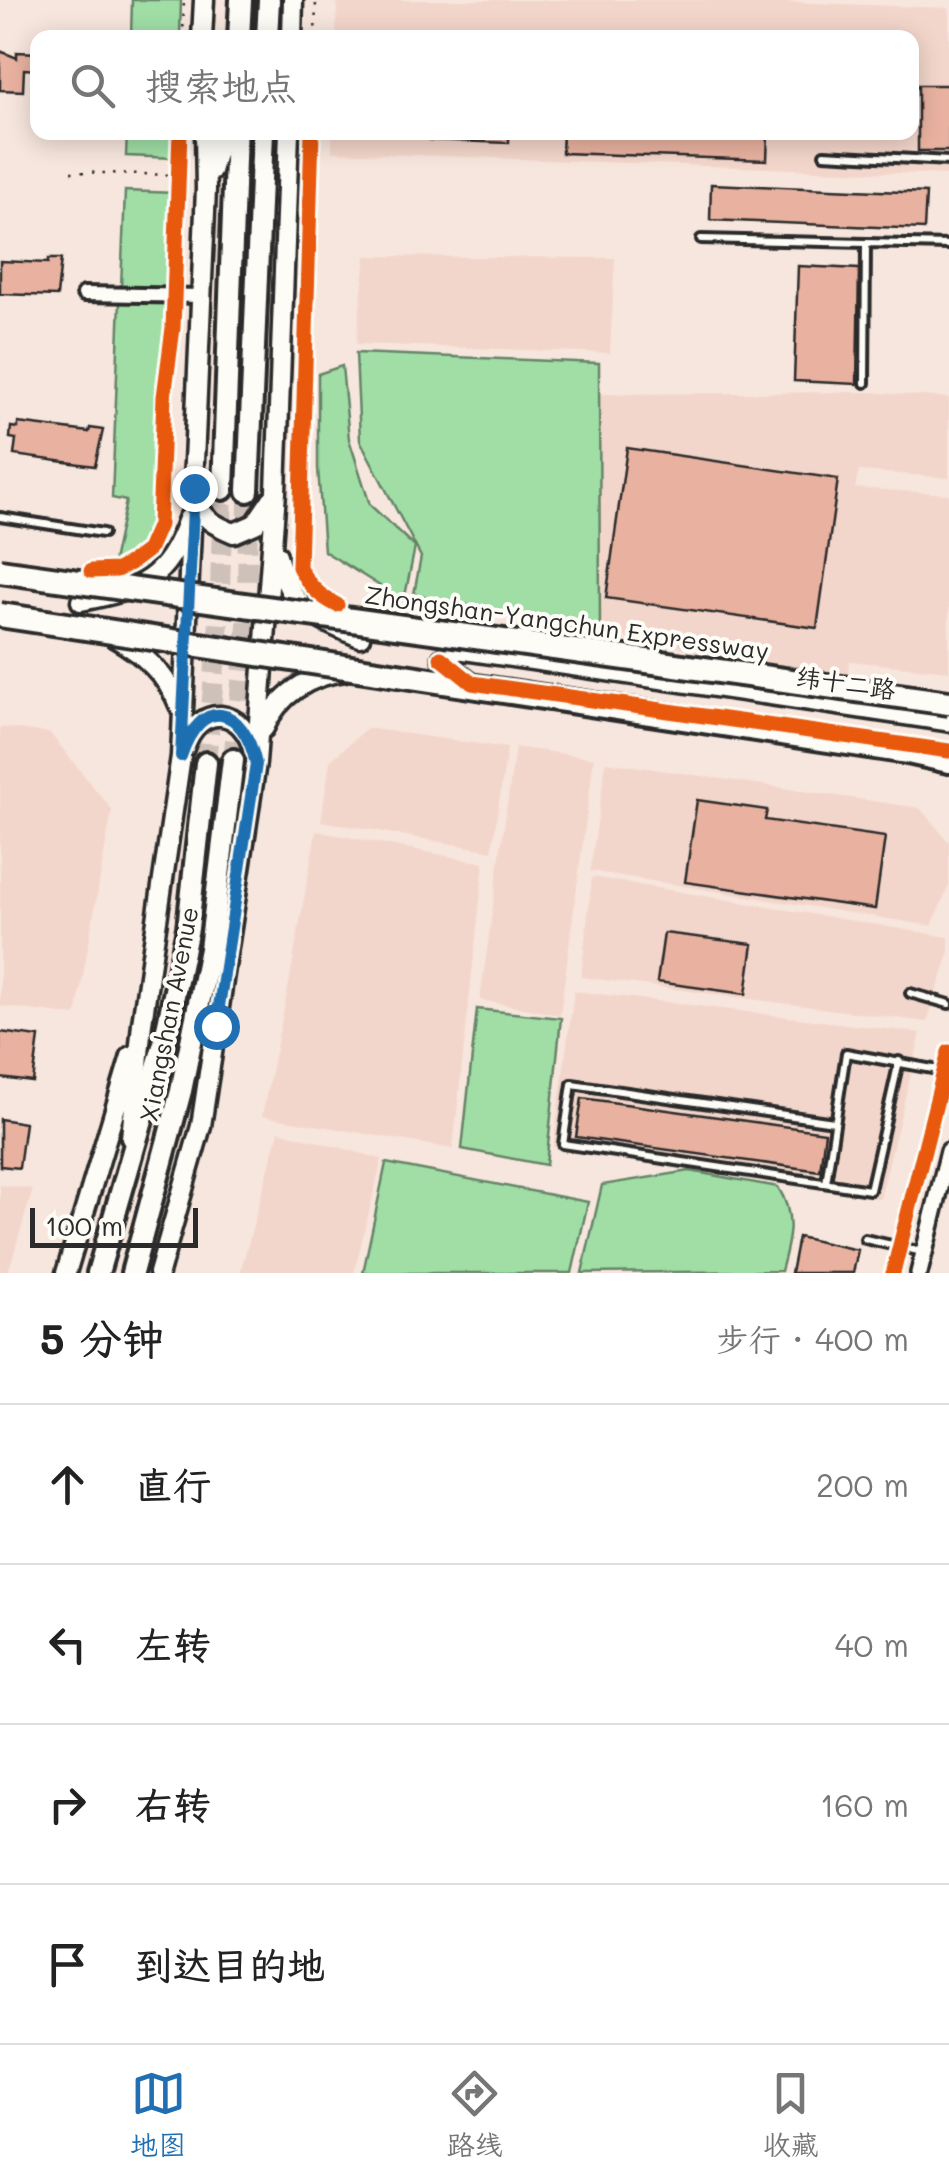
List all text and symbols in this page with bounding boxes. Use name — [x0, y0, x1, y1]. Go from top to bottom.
search box — [30, 30, 919, 140]
icon: search — [65, 58, 120, 113]
text: 搜索地点 — [145, 60, 297, 110]
route end — [172, 466, 218, 512]
street label: Zhongshan-Yangchun Expressway — [363, 578, 771, 667]
street label: 纬十二路 — [794, 659, 898, 705]
street label: Xiangshan Avenue — [131, 904, 205, 1124]
route start — [194, 1004, 240, 1050]
scale bar — [30, 1203, 198, 1248]
text: 100 m — [45, 1207, 123, 1243]
text: 5 分钟 — [40, 1310, 164, 1365]
text: 步行 · 400 m — [717, 1317, 909, 1359]
icon: ahead — [40, 1457, 95, 1512]
text: 直行 — [135, 1459, 211, 1509]
text: 200 m — [816, 1463, 909, 1505]
icon: left — [40, 1617, 95, 1672]
text: 左转 — [135, 1619, 211, 1669]
text: 40 m — [835, 1623, 909, 1665]
icon: right — [40, 1777, 95, 1832]
text: 右转 — [135, 1779, 211, 1829]
text: 160 m — [820, 1783, 909, 1825]
icon: arrive — [40, 1937, 95, 1992]
text: 到达目的地 — [135, 1939, 325, 1989]
tab: 地图 — [130, 2066, 186, 2163]
tab: 路线 — [446, 2066, 503, 2163]
tab: 收藏 — [763, 2066, 819, 2163]

